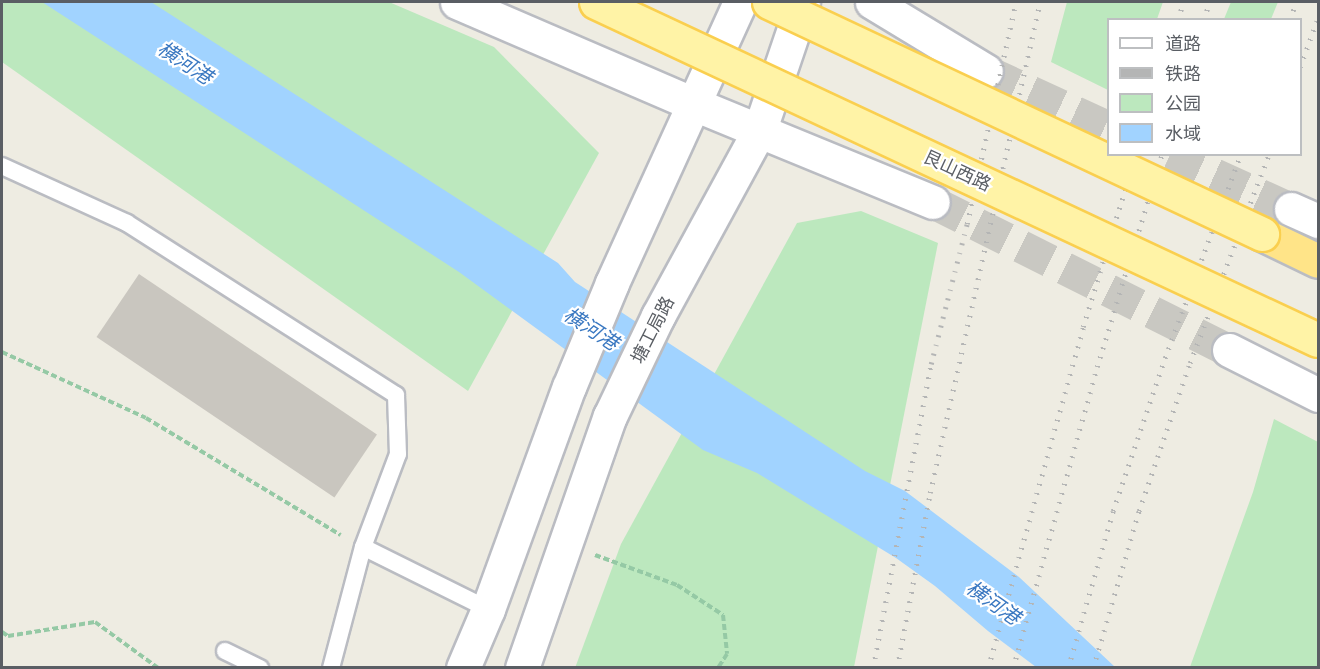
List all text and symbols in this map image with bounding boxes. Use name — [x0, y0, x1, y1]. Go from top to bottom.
legend — [1107, 18, 1302, 156]
text: 道路 — [1165, 31, 1201, 56]
water label: 横河港 — [153, 37, 217, 89]
text: 铁路 — [1165, 61, 1201, 86]
text: 公园 — [1165, 91, 1201, 116]
text: 水域 — [1165, 121, 1201, 146]
street label: 艮山西路 — [920, 146, 994, 196]
street label: 塘工局路 — [627, 293, 679, 367]
water label: 横河港 — [559, 303, 623, 355]
water label: 横河港 — [962, 576, 1024, 630]

